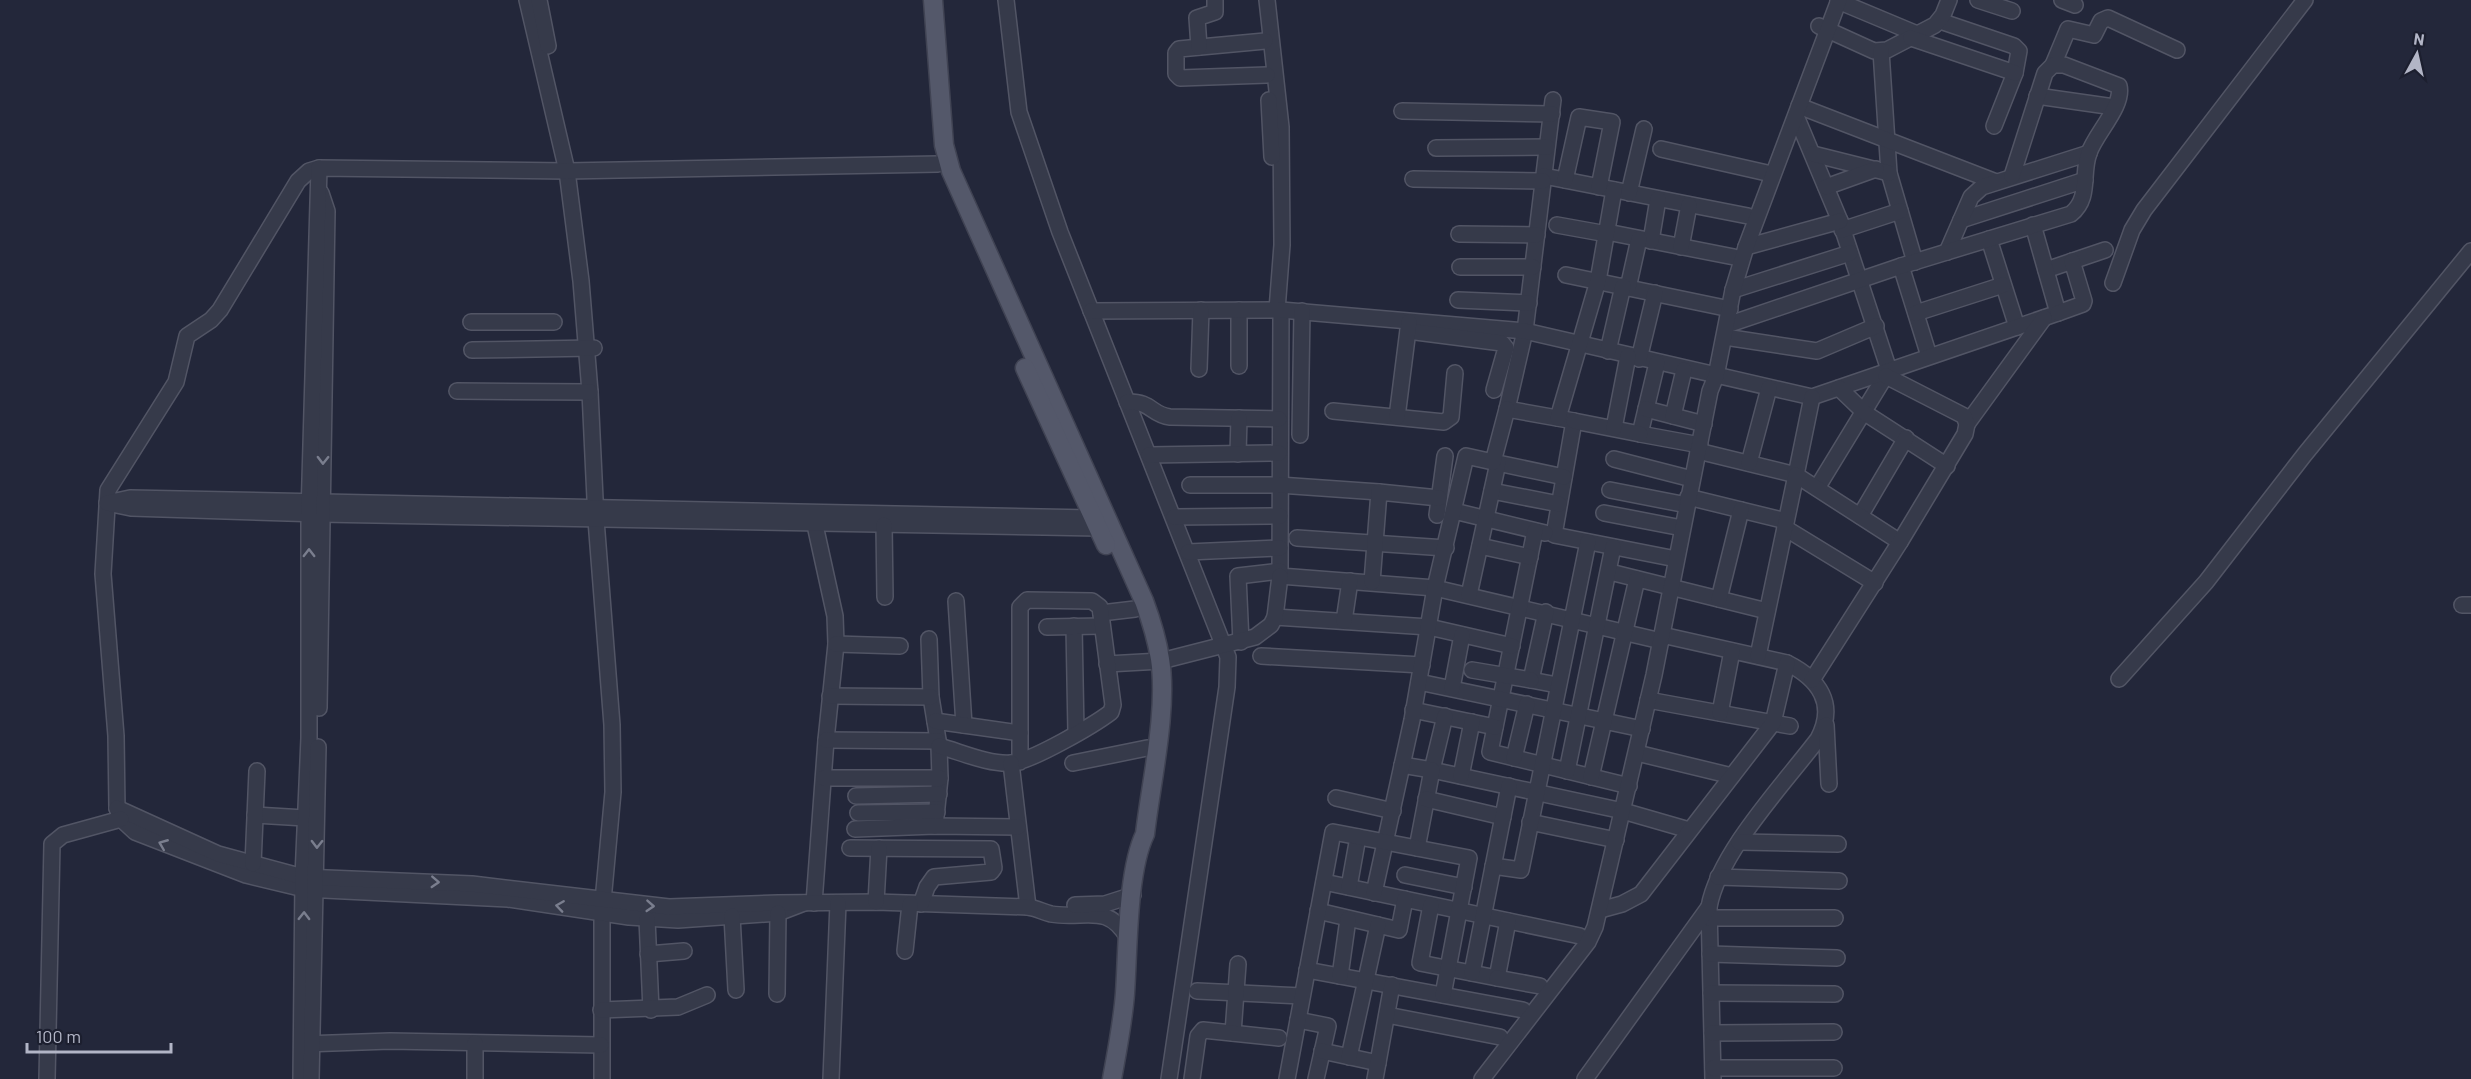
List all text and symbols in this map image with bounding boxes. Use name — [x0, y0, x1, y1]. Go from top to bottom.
north arrow — [2387, 24, 2447, 84]
text: N — [2413, 29, 2426, 49]
one-way arrow — [316, 456, 329, 465]
one-way arrow — [303, 548, 315, 557]
one-way arrow — [158, 839, 169, 851]
one-way arrow — [311, 840, 323, 849]
one-way arrow — [431, 876, 440, 889]
one-way arrow — [645, 899, 654, 912]
one-way arrow — [555, 901, 564, 913]
one-way arrow — [298, 911, 310, 920]
scale bar — [27, 1016, 171, 1054]
text: 100 m — [36, 1025, 81, 1047]

